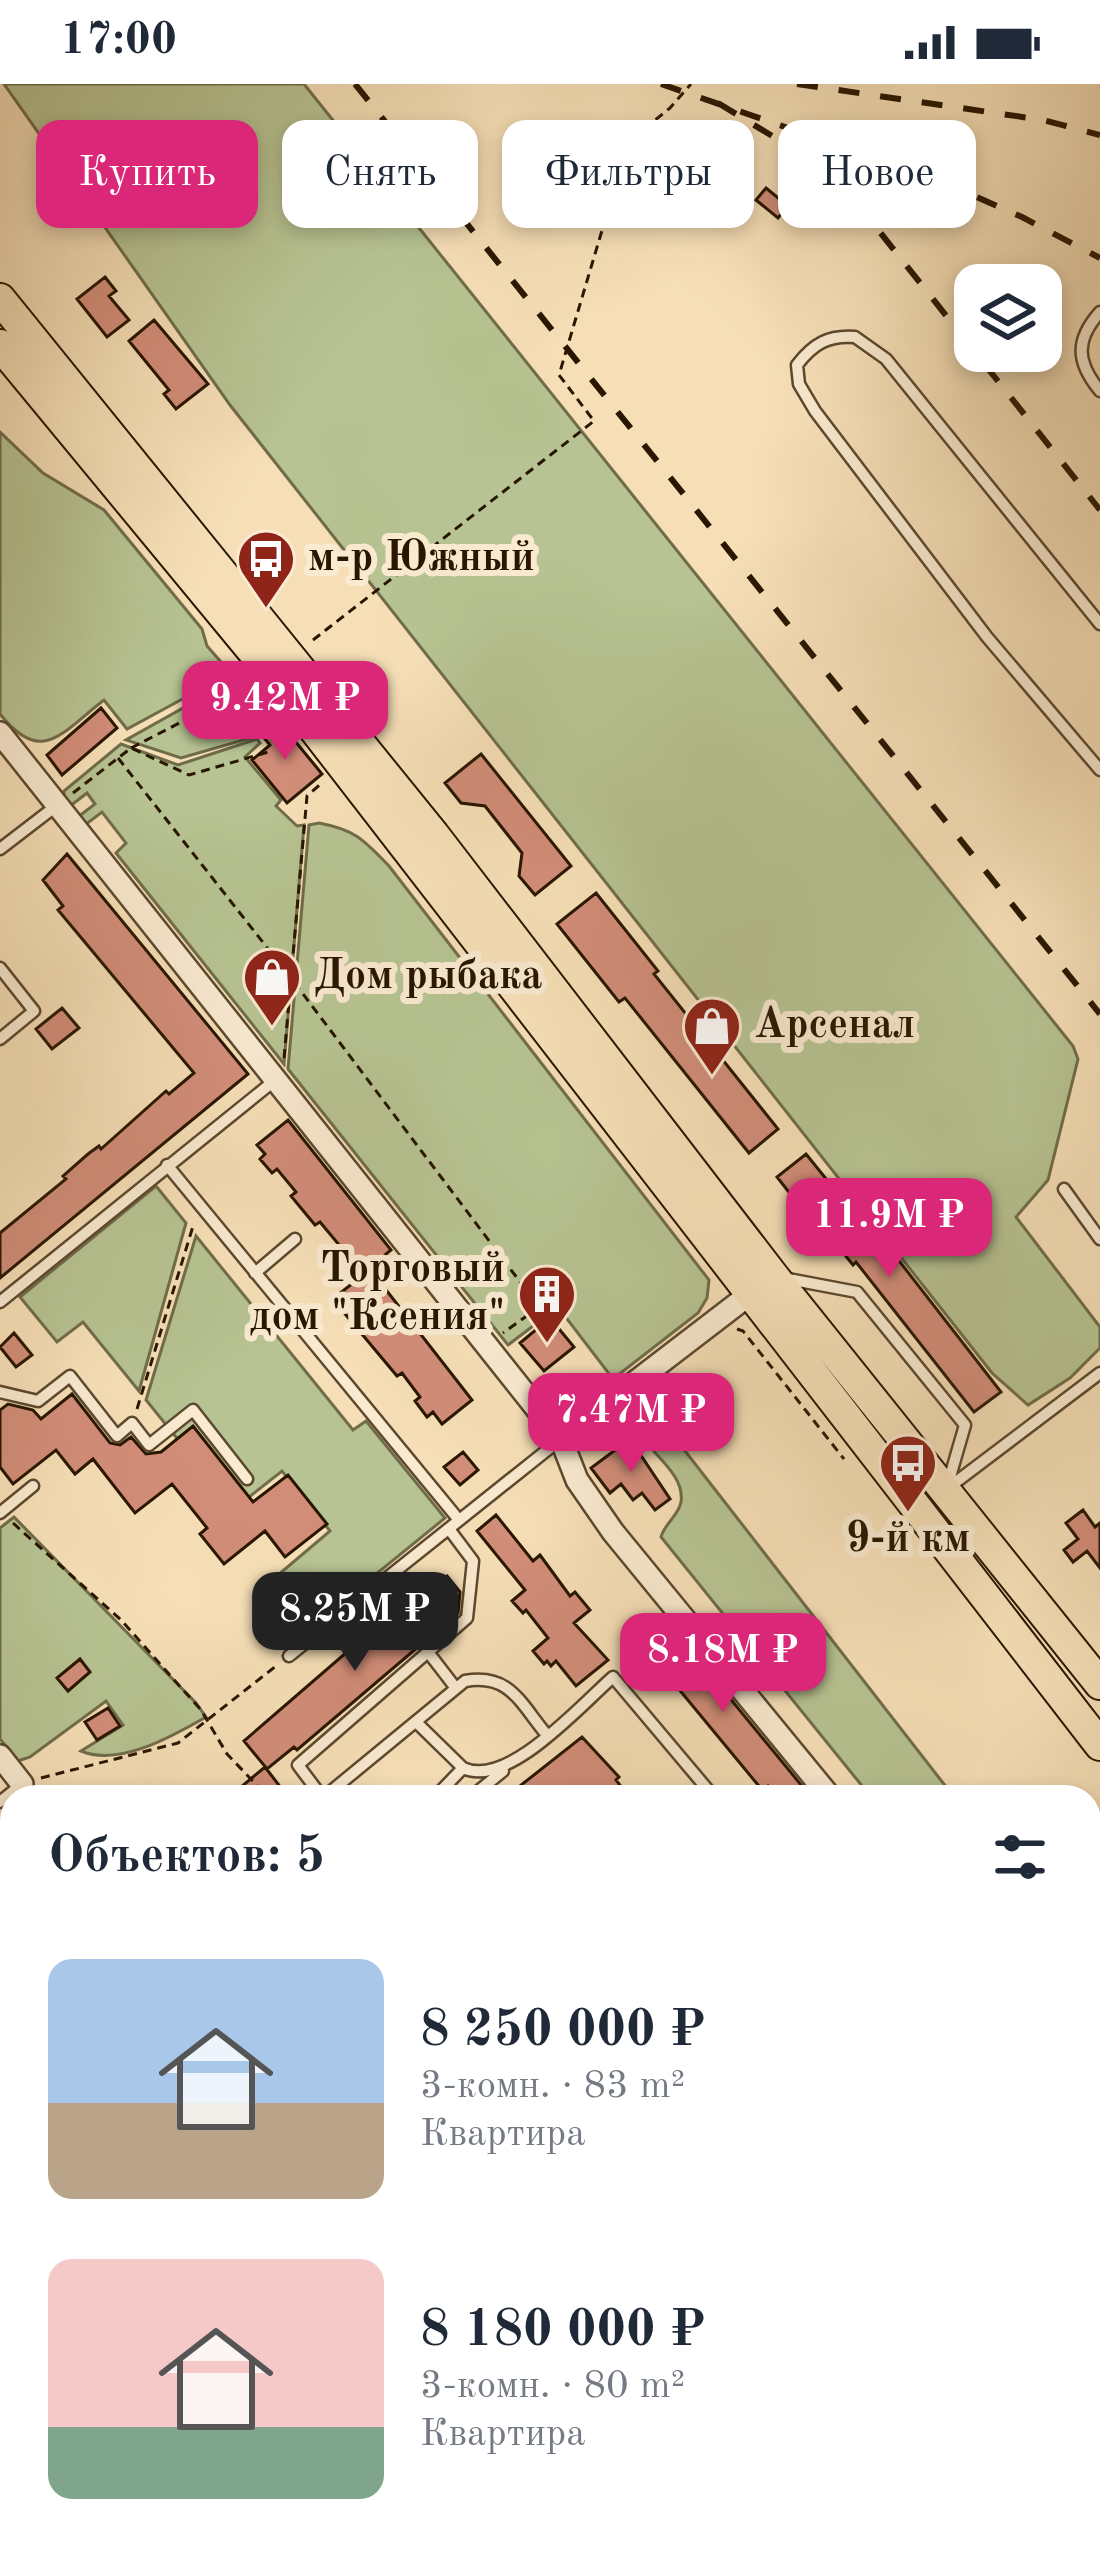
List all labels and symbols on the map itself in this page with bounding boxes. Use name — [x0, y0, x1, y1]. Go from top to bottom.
bus stop icon: м-р Южный — [235, 528, 297, 610]
place label: м-р Южный — [308, 537, 535, 580]
pin: 9.42M ₽ — [174, 661, 396, 763]
shop icon: Дом рыбака — [241, 946, 303, 1028]
place label: Дом рыбака — [314, 956, 543, 998]
shop icon: Арсенал — [681, 995, 743, 1077]
place label: Арсенал — [754, 1005, 915, 1047]
pin: 11.9M ₽ — [778, 1178, 1000, 1280]
place label: Торговый дом "Ксения" — [250, 1249, 505, 1339]
building icon: Торговый дом "Ксения" — [516, 1263, 578, 1345]
pin: 7.47M ₽ — [520, 1373, 742, 1475]
bus stop icon: 9-й км — [877, 1432, 939, 1514]
place label: 9-й км — [846, 1519, 970, 1561]
pin: 8.25M ₽ — [244, 1572, 466, 1674]
pin: 8.18M ₽ — [612, 1613, 834, 1715]

